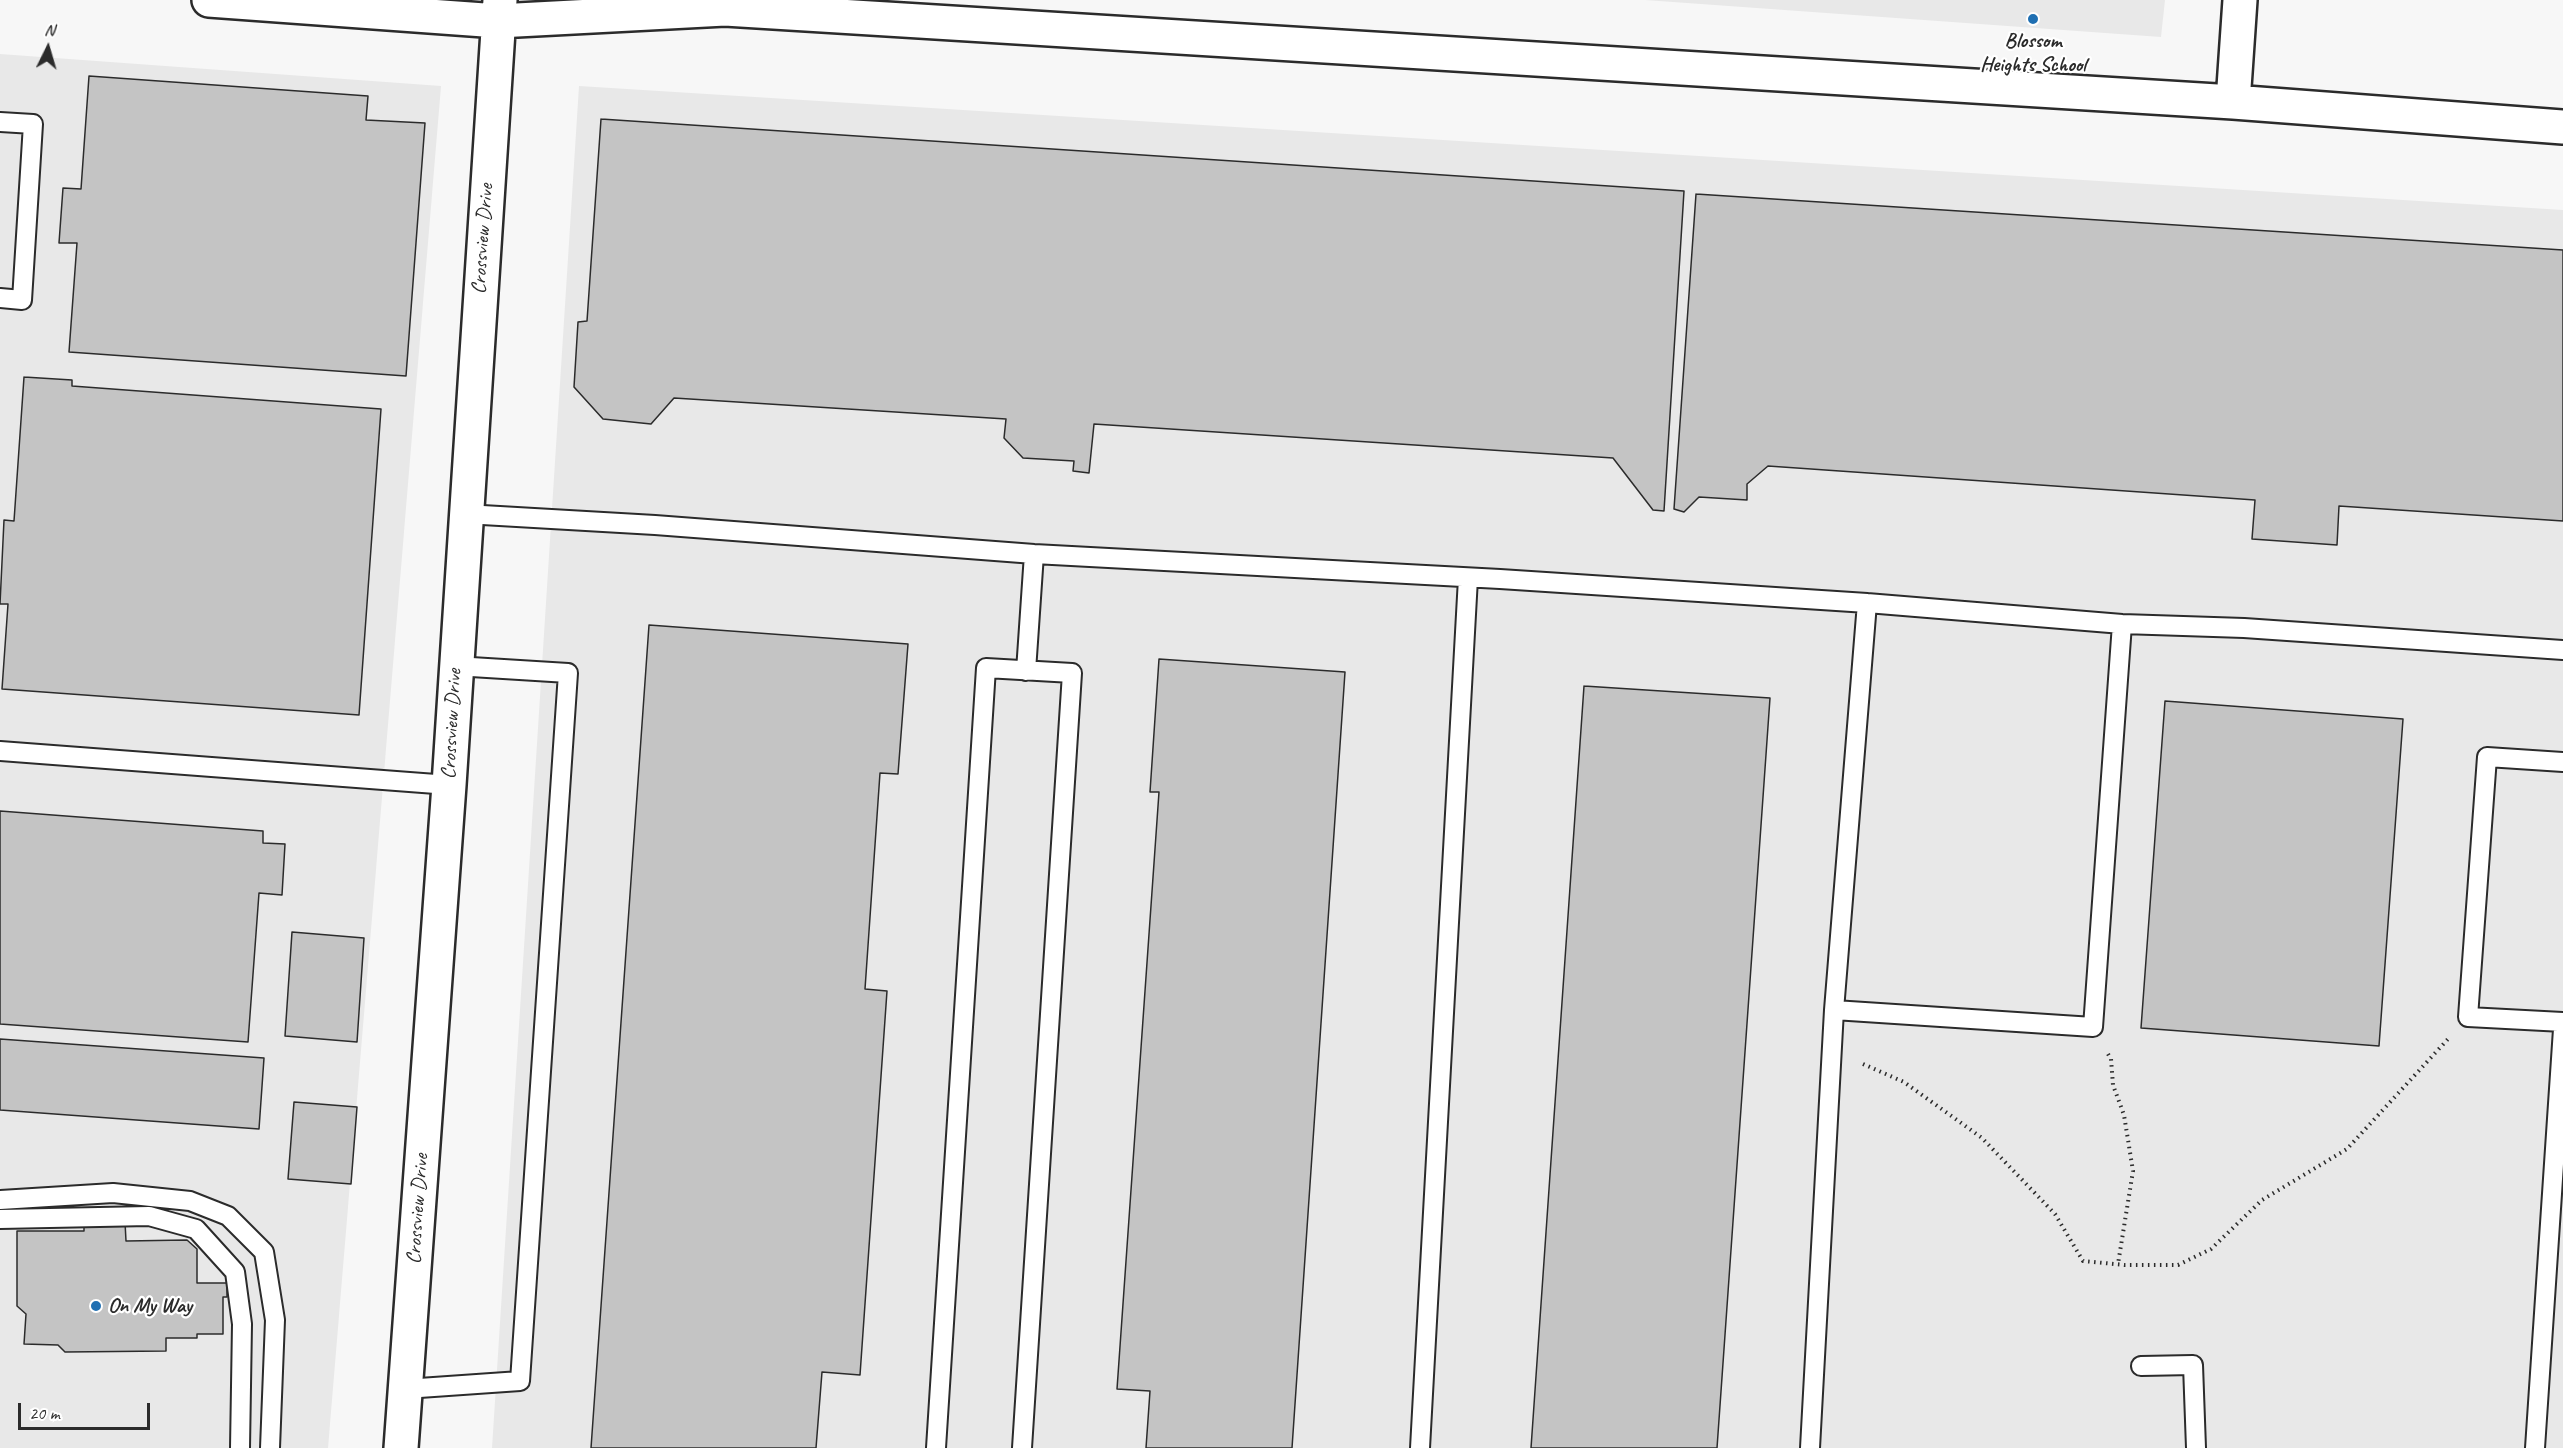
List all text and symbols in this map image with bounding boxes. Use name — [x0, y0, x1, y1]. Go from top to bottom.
marker: Blossom Heights School — [2026, 12, 2040, 26]
north arrow — [18, 18, 78, 78]
text: N — [44, 20, 55, 40]
place label: Blossom Heights School — [1980, 28, 2086, 78]
street label: Crossview Drive — [467, 183, 499, 295]
street label: Crossview Drive — [437, 668, 467, 780]
street label: Crossview Drive — [402, 1153, 434, 1265]
place label: On My Way — [108, 1293, 192, 1319]
marker: On My Way — [89, 1299, 103, 1313]
scale bar — [21, 1391, 153, 1429]
text: 20 m — [29, 1402, 60, 1424]

